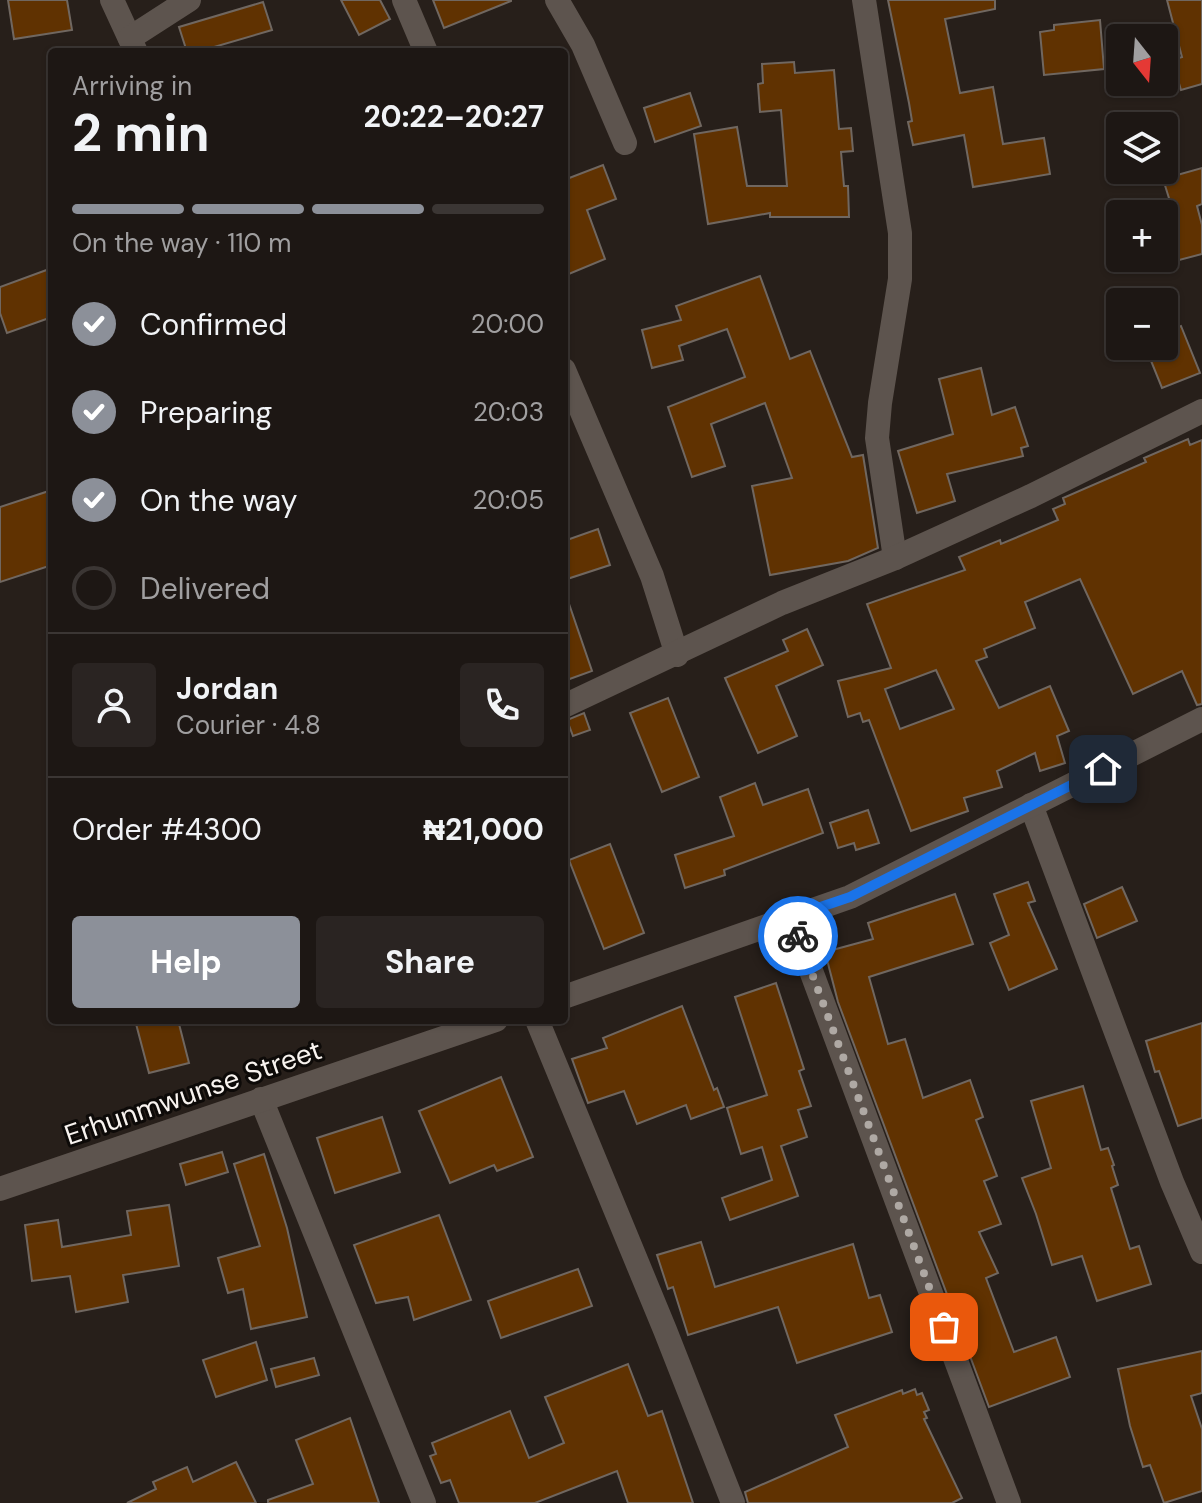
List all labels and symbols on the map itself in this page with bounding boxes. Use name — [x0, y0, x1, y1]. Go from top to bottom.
north arrow — [1106, 24, 1178, 96]
pin — [1069, 735, 1137, 803]
courier — [758, 896, 838, 976]
street label: Erhunmwunse Street — [60, 1031, 327, 1154]
pin — [910, 1293, 978, 1361]

